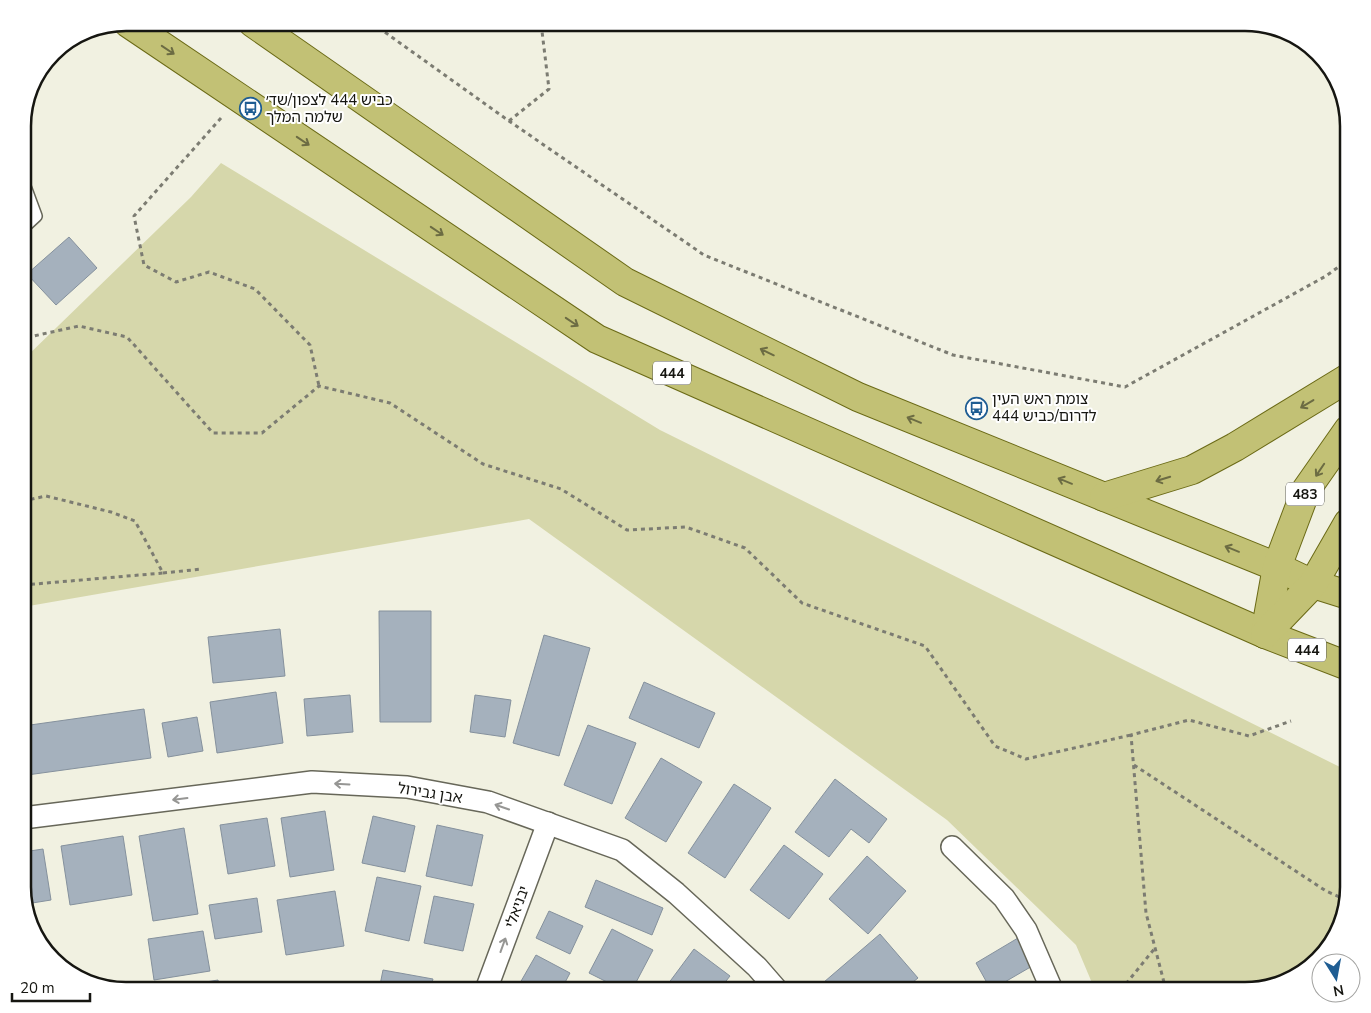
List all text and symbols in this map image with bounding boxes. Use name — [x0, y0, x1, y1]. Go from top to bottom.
one-way arrow — [161, 45, 175, 55]
place label: כביש 444 לצפון/שד׳ שלמה המלך — [266, 90, 393, 127]
bus stop icon: כביש 444 לצפון/שד׳ שלמה המלך — [238, 97, 262, 121]
one-way arrow — [295, 136, 309, 146]
one-way arrow — [430, 227, 444, 237]
one-way arrow — [565, 317, 579, 327]
one-way arrow — [760, 347, 775, 356]
road number: 444 — [653, 362, 691, 384]
place label: צומת ראש העין לדרום/כביש 444 — [992, 389, 1097, 426]
bus stop icon: צומת ראש העין לדרום/כביש 444 — [964, 396, 988, 420]
one-way arrow — [1300, 399, 1314, 409]
one-way arrow — [907, 415, 923, 424]
one-way arrow — [1315, 463, 1325, 477]
one-way arrow — [1156, 474, 1172, 484]
one-way arrow — [1058, 476, 1073, 485]
road number: 483 — [1286, 482, 1324, 506]
one-way arrow — [1225, 543, 1240, 553]
road number: 444 — [1288, 638, 1326, 662]
street label: אבן גבירול — [396, 778, 464, 808]
one-way arrow — [334, 779, 350, 788]
one-way arrow — [173, 794, 189, 804]
one-way arrow — [495, 802, 510, 811]
street label: יבניאלי — [500, 883, 534, 931]
one-way arrow — [499, 938, 508, 953]
north arrow — [1311, 953, 1361, 1003]
scale bar — [12, 970, 90, 1002]
text: 20 m — [20, 978, 55, 998]
text: N — [1331, 980, 1345, 1001]

